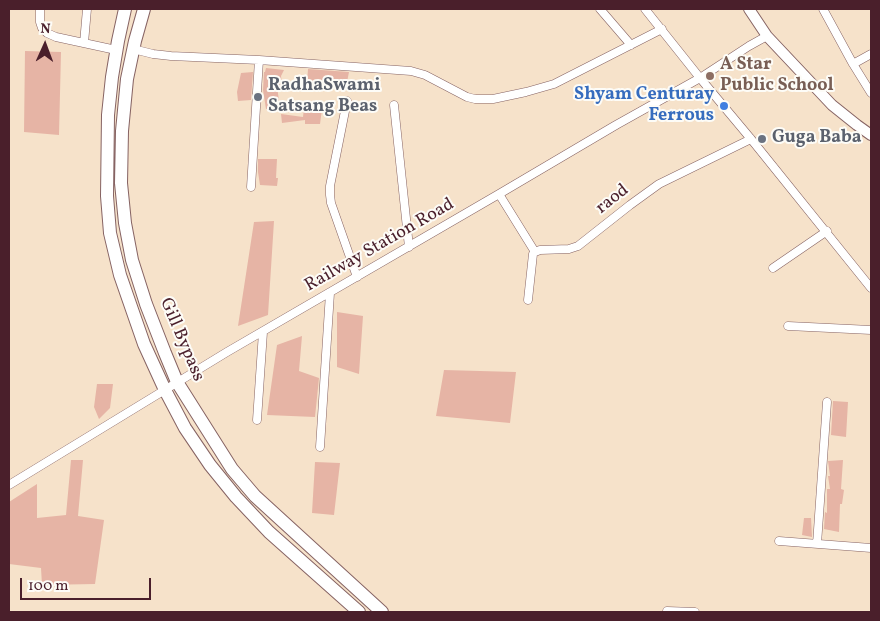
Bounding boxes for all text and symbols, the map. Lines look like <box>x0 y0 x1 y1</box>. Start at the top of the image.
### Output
north arrow <box>20 20 70 70</box>
text: N <box>40 20 51 39</box>
place label: A Star Public School <box>720 55 834 98</box>
marker: A Star Public School <box>704 70 716 82</box>
place label: RadhaSwami Satsang Beas <box>268 76 381 118</box>
place label: Shyam Centuray Ferrous <box>574 85 714 128</box>
marker: RadhaSwami Satsang Beas <box>252 91 264 103</box>
marker: Shyam Centuray Ferrous <box>718 100 730 112</box>
place label: Guga Baba <box>772 128 862 150</box>
marker: Guga Baba <box>756 133 768 145</box>
street label: raod <box>592 180 634 220</box>
street label: Railway Station Road <box>301 194 459 298</box>
street label: Gill Bypass <box>154 295 208 385</box>
scale bar <box>22 568 154 600</box>
text: 100 m <box>28 576 68 597</box>

